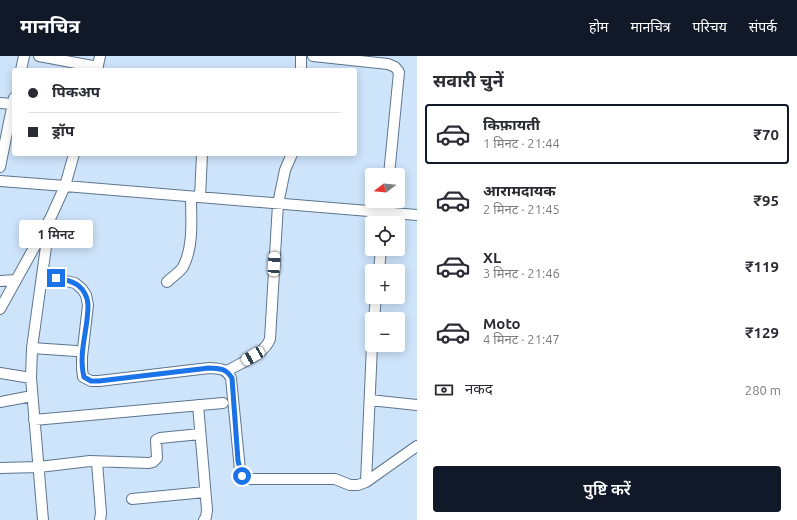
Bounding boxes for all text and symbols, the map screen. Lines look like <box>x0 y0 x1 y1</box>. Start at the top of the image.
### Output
text: मानचित्र <box>20 15 80 37</box>
text: होम <box>589 19 608 35</box>
text: मानचित्र <box>630 19 671 35</box>
text: परिचय <box>693 19 727 35</box>
text: संपर्क <box>749 19 777 35</box>
text: सवारी चुनें <box>433 70 504 90</box>
text: पिकअप <box>52 83 100 100</box>
icon: car <box>435 116 471 152</box>
text: किफ़ायती <box>483 116 540 133</box>
text: ड्रॉप <box>52 122 74 139</box>
text: ₹70 <box>754 126 779 143</box>
text: 1 मिनट · 21:44 <box>483 136 560 150</box>
north arrow <box>365 168 405 208</box>
map controls <box>365 168 405 352</box>
icon: car <box>435 182 471 218</box>
text: आरामदायक <box>483 182 556 199</box>
text: ₹95 <box>754 192 779 209</box>
text: 2 मिनट · 21:45 <box>483 202 560 216</box>
button: locate <box>365 216 405 256</box>
callout: 1 मिनट <box>19 220 93 248</box>
text: 1 मिनट <box>38 227 74 241</box>
icon: car <box>435 248 471 284</box>
text: XL <box>483 249 501 266</box>
car <box>267 252 281 276</box>
text: ₹119 <box>745 258 779 275</box>
button: + <box>365 264 405 304</box>
text: 3 मिनट · 21:46 <box>483 266 560 280</box>
route end <box>47 269 65 287</box>
button: − <box>365 312 405 352</box>
icon: car <box>435 314 471 350</box>
text: Moto <box>483 315 521 332</box>
text: ₹129 <box>745 324 779 341</box>
text: 4 मिनट · 21:47 <box>483 332 560 346</box>
car <box>240 345 266 367</box>
icon: cash <box>433 379 455 401</box>
text: नकद <box>465 380 493 397</box>
text: 280 m <box>745 383 781 397</box>
button: पुष्टि करें <box>433 466 781 512</box>
route start <box>233 467 251 485</box>

